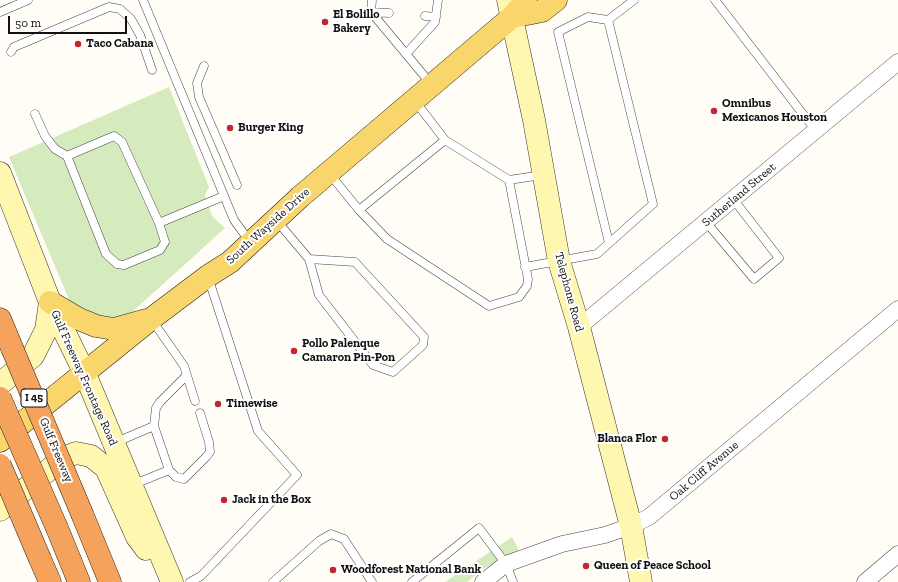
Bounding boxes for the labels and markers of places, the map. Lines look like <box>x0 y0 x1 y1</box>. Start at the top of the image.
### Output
place label: El Bolillo Bakery <box>333 8 380 36</box>
marker: El Bolillo Bakery <box>320 17 330 27</box>
place label: Taco Cabana <box>86 37 154 51</box>
marker: Taco Cabana <box>73 39 83 49</box>
place label: Omnibus Mexicanos Houston <box>722 97 827 125</box>
marker: Omnibus Mexicanos Houston <box>709 106 719 116</box>
place label: Burger King <box>238 121 304 135</box>
marker: Burger King <box>225 123 235 133</box>
place label: Pollo Palenque Camaron Pin-Pon <box>302 337 395 365</box>
marker: Pollo Palenque Camaron Pin-Pon <box>289 346 299 356</box>
place label: Timewise <box>226 397 278 411</box>
marker: Timewise <box>213 399 223 409</box>
place label: Blanca Flor <box>597 432 657 446</box>
marker: Blanca Flor <box>660 434 670 444</box>
place label: Jack in the Box <box>232 493 311 507</box>
marker: Jack in the Box <box>219 495 229 505</box>
place label: Queen of Peace School <box>594 559 711 573</box>
marker: Queen of Peace School <box>581 561 591 571</box>
place label: Woodforest National Bank <box>341 563 481 577</box>
marker: Woodforest National Bank <box>328 565 338 575</box>

